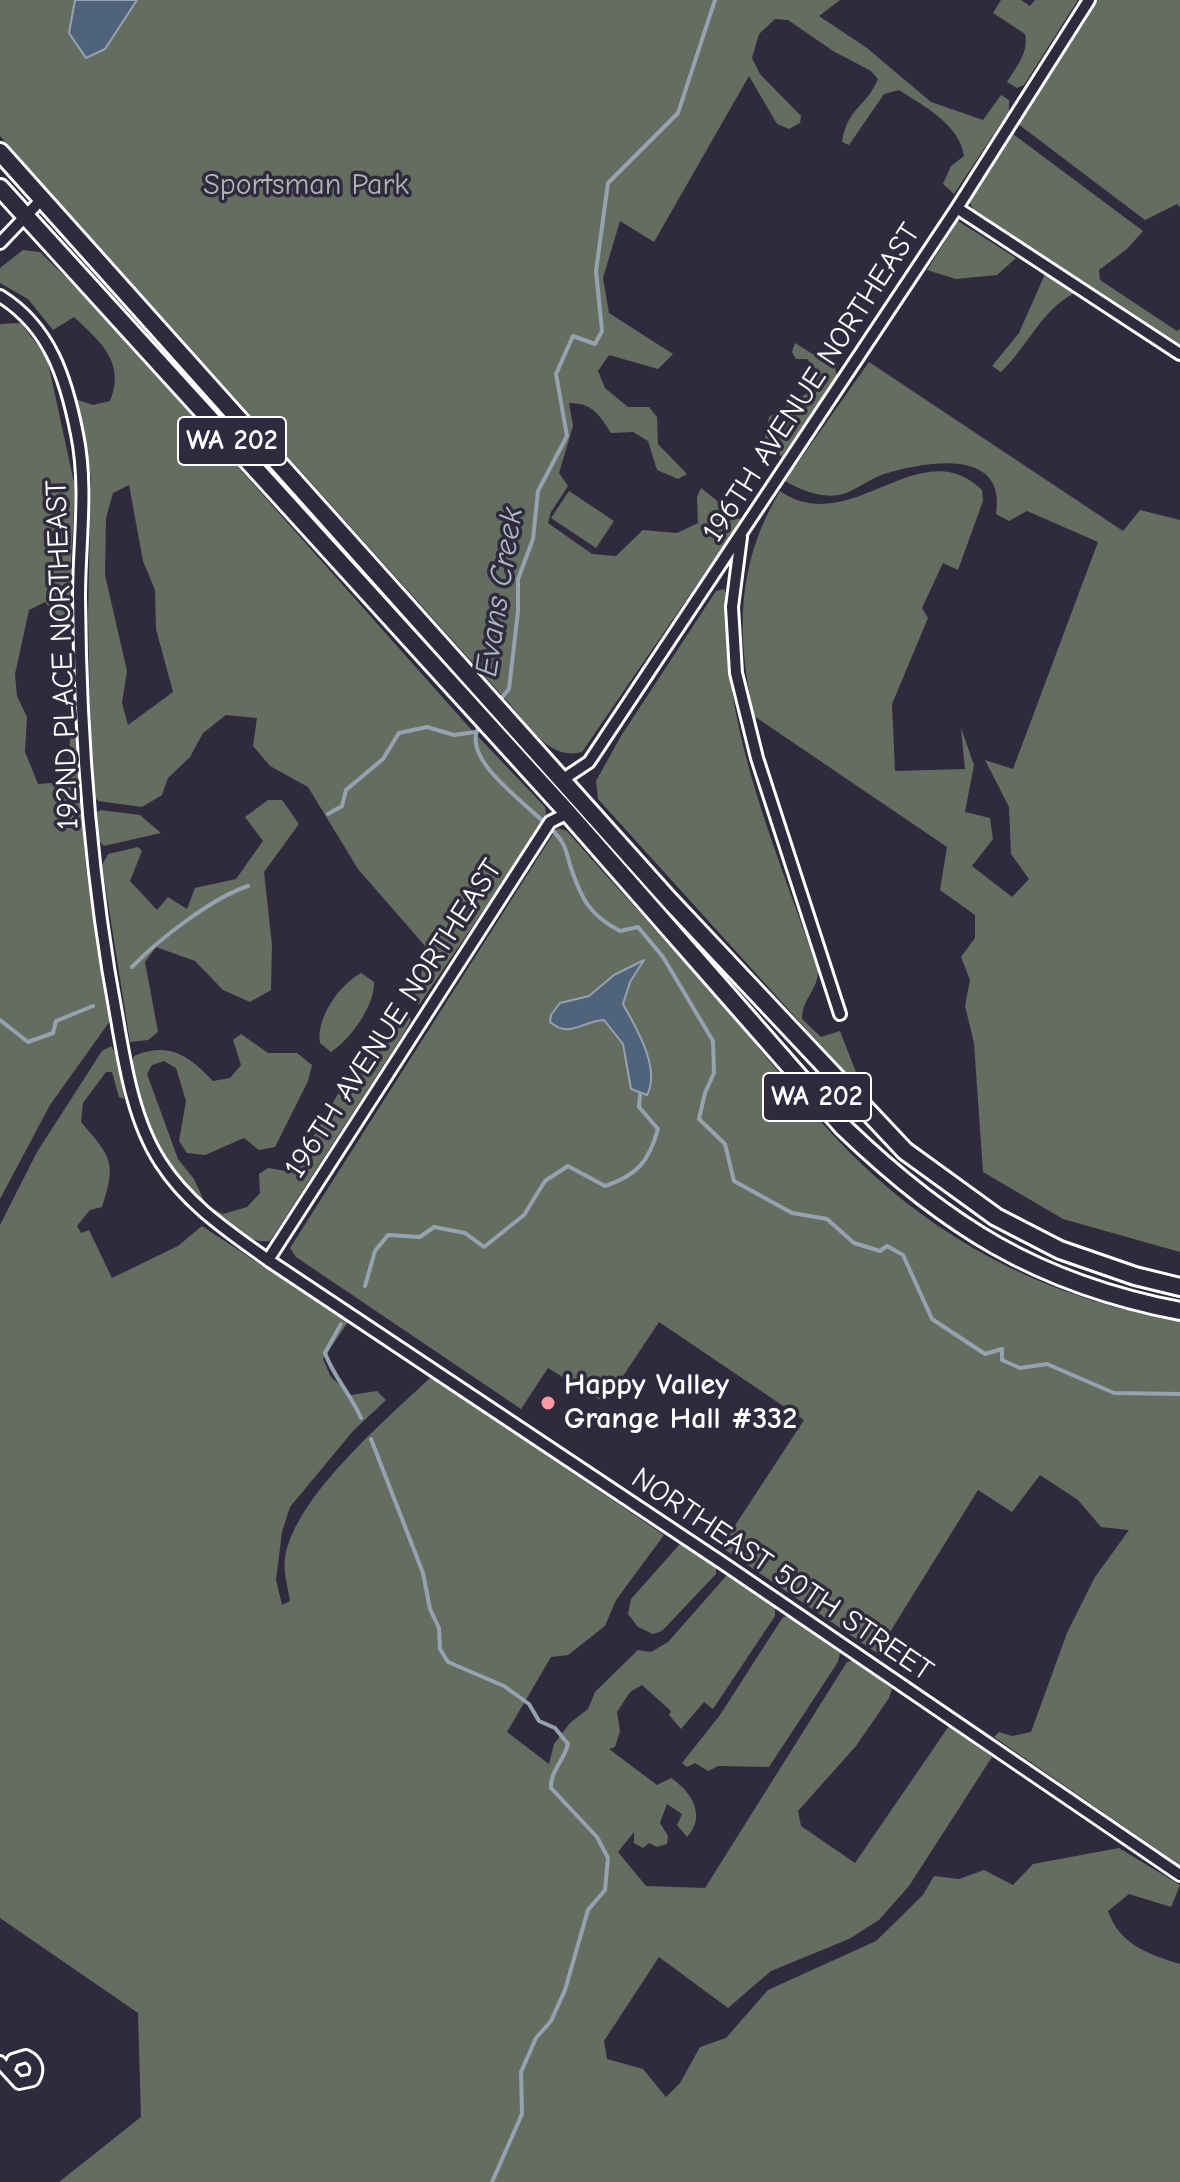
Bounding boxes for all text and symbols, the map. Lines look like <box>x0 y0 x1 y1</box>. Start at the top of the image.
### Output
park label: Sportsman Park <box>203 168 409 204</box>
street label: 196TH AVENUE NORTHEAST <box>696 217 928 549</box>
road number: WA 202 <box>178 417 286 465</box>
street label: 192ND PLACE NORTHEAST <box>39 480 87 830</box>
water label: Evans Creek <box>468 505 532 679</box>
street label: 196TH AVENUE NORTHEAST <box>278 853 510 1185</box>
road number: WA 202 <box>763 1073 871 1121</box>
place label: Happy Valley Grange Hall #332 <box>564 1368 797 1438</box>
marker: Happy Valley Grange Hall #332 <box>539 1394 557 1412</box>
street label: NORTHEAST 50TH STREET <box>624 1461 940 1689</box>

